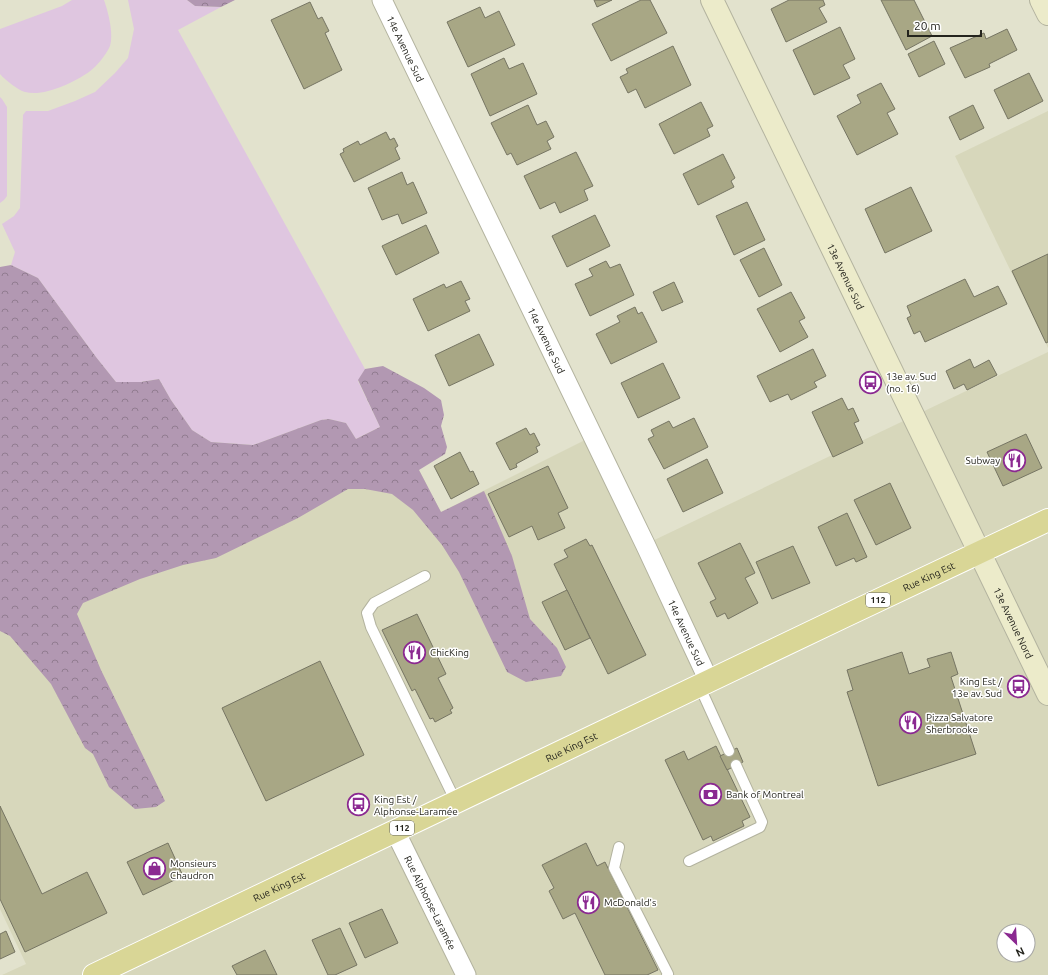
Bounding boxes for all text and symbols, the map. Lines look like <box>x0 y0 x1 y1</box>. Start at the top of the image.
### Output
scale bar <box>908 12 981 38</box>
street label: 14e Avenue Sud <box>385 14 426 84</box>
text: 20 m <box>914 19 941 32</box>
street label: 13e Avenue Sud <box>825 242 866 311</box>
street label: 14e Avenue Sud <box>526 306 567 375</box>
bus stop icon: 13e av. Sud (no. 16) <box>857 369 883 395</box>
place label: 13e av. Sud (no. 16) <box>886 371 937 394</box>
restaurant icon: Subway <box>1002 447 1028 473</box>
place label: Subway <box>966 455 1000 466</box>
street label: Rue King Est <box>901 559 957 593</box>
street label: 13e Avenue Nord <box>992 585 1036 660</box>
road number: 112 <box>866 593 890 607</box>
street label: 14e Avenue Sud <box>666 598 707 668</box>
restaurant icon: ChicKing <box>401 639 427 665</box>
place label: ChicKing <box>430 647 469 658</box>
bus stop icon: King Est / 13e av. Sud <box>1005 674 1031 700</box>
place label: King Est / 13e av. Sud <box>952 676 1002 699</box>
restaurant icon: Pizza Salvatore Sherbrooke <box>898 710 924 736</box>
place label: Pizza Salvatore Sherbrooke <box>926 712 993 735</box>
street label: Rue King Est <box>544 730 599 764</box>
bank icon: Bank of Montreal <box>697 781 723 807</box>
place label: Bank of Montreal <box>726 789 804 800</box>
bus stop icon: King Est / Alphonse-Laramée <box>345 792 371 818</box>
place label: King Est / Alphonse-Laramée <box>374 794 458 817</box>
road number: 112 <box>390 821 414 835</box>
street label: Rue Alphonse-Laramée <box>403 854 458 952</box>
shop icon: Monsieurs Chaudron <box>142 856 168 882</box>
place label: Monsieurs Chaudron <box>170 858 216 881</box>
street label: Rue King Est <box>251 869 307 904</box>
restaurant icon: McDonald's <box>576 889 602 915</box>
place label: McDonald's <box>604 897 656 908</box>
north arrow <box>996 923 1036 963</box>
text: N <box>1014 945 1026 959</box>

